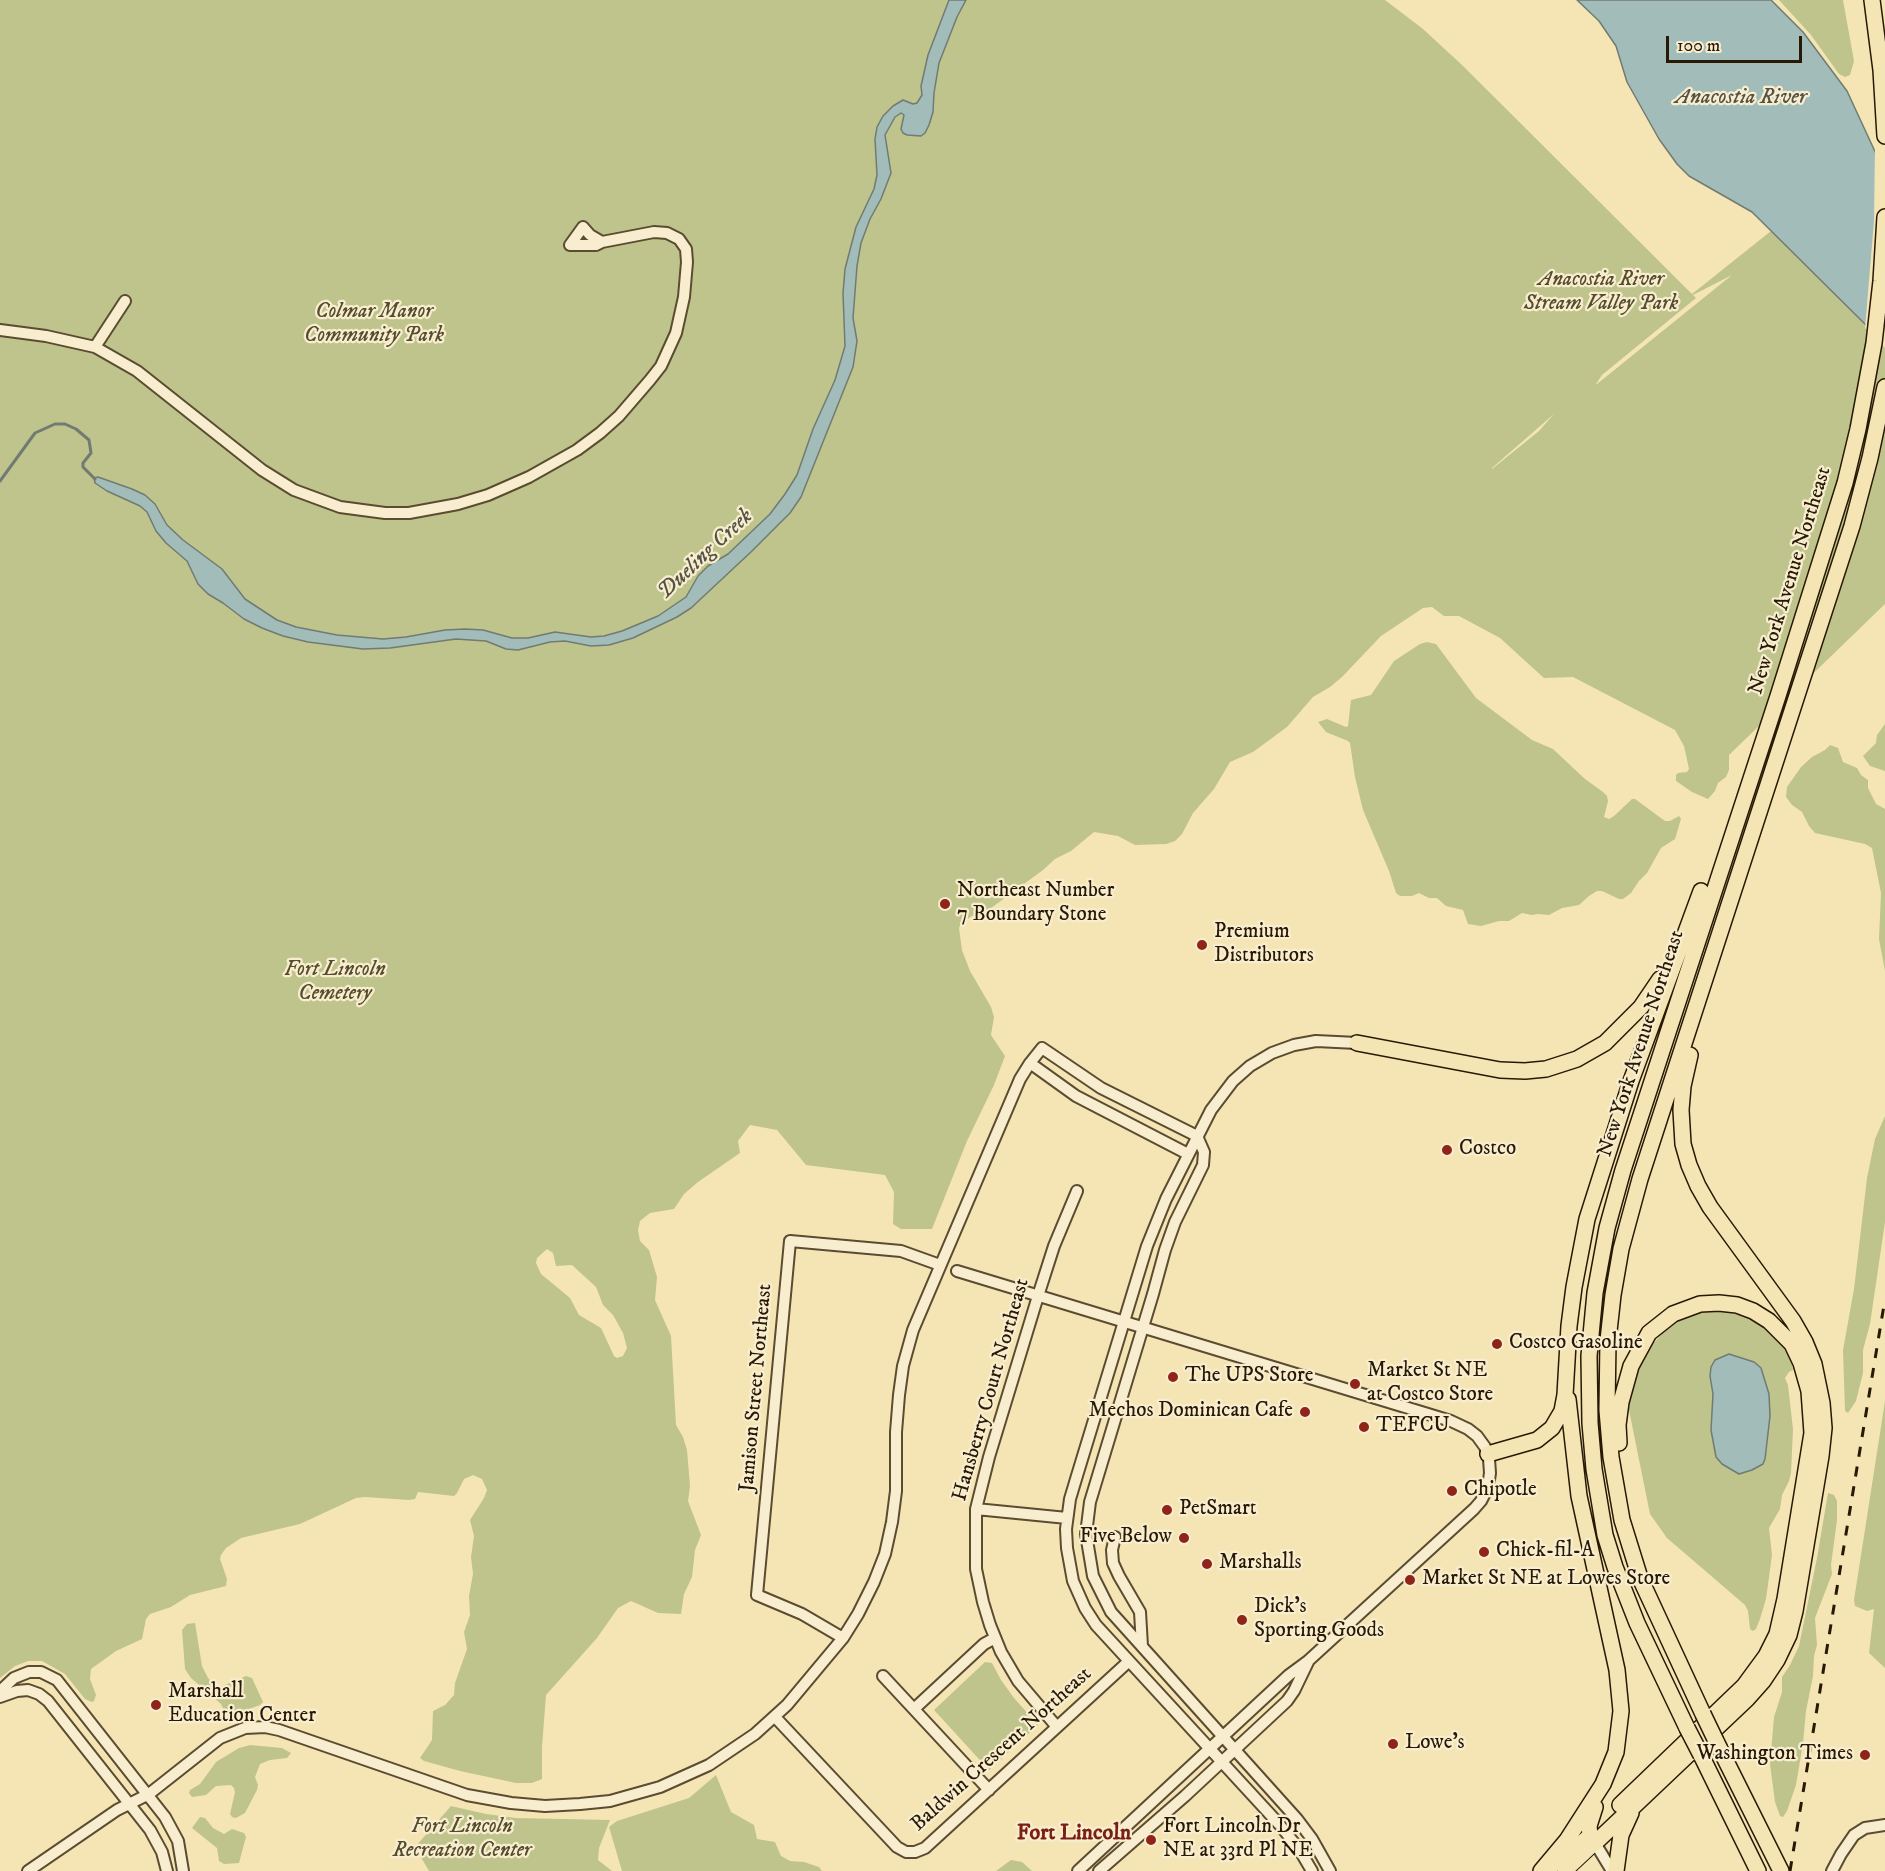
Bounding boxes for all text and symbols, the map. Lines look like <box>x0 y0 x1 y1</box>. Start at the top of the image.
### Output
scale bar <box>1669 24 1806 62</box>
text: 100 m <box>1677 35 1720 57</box>
water label: Anacostia River <box>1675 85 1807 111</box>
park label: Anacostia River Stream Valley Park <box>1524 268 1678 318</box>
park label: Colmar Manor Community Park <box>304 300 444 350</box>
street label: New York Avenue Northeast <box>1744 464 1838 698</box>
water label: Dueling Creek <box>653 504 759 606</box>
place label: Northeast Number 7 Boundary Stone <box>957 879 1114 929</box>
marker: Northeast Number 7 Boundary Stone <box>938 897 952 911</box>
place label: Premium Distributors <box>1214 920 1314 970</box>
street label: New York Avenue Northeast <box>1593 927 1691 1161</box>
marker: Premium Distributors <box>1195 938 1209 952</box>
park label: Fort Lincoln Cemetery <box>284 958 386 1008</box>
place label: Costco <box>1459 1137 1516 1163</box>
marker: Costco <box>1440 1143 1454 1157</box>
street label: Hansberry Court Northeast <box>948 1276 1036 1504</box>
street label: Jamison Street Northeast <box>735 1283 779 1493</box>
place label: Costco Gasoline <box>1509 1331 1643 1357</box>
marker: Costco Gasoline <box>1490 1337 1504 1351</box>
place label: Market St NE at Costco Store <box>1367 1359 1493 1409</box>
place label: The UPS Store <box>1185 1364 1313 1390</box>
marker: The UPS Store <box>1166 1370 1180 1384</box>
marker: Market St NE at Costco Store <box>1348 1377 1362 1391</box>
place label: Mechos Dominican Cafe <box>1089 1399 1293 1425</box>
marker: Mechos Dominican Cafe <box>1298 1405 1312 1419</box>
place label: TEFCU <box>1376 1414 1450 1440</box>
marker: TEFCU <box>1357 1420 1371 1434</box>
place label: Chipotle <box>1464 1478 1537 1504</box>
marker: Chipotle <box>1445 1484 1459 1498</box>
place label: PetSmart <box>1179 1497 1257 1523</box>
marker: PetSmart <box>1160 1503 1174 1517</box>
place label: Five Below <box>1080 1525 1172 1551</box>
marker: Five Below <box>1177 1531 1191 1545</box>
place label: Chick-fil-A <box>1496 1539 1594 1565</box>
marker: Chick-fil-A <box>1477 1545 1491 1559</box>
place label: Marshalls <box>1219 1551 1302 1577</box>
marker: Marshalls <box>1200 1557 1214 1571</box>
place label: Market St NE at Lowes Store <box>1422 1567 1670 1593</box>
marker: Market St NE at Lowes Store <box>1403 1573 1417 1587</box>
place label: Dick's Sporting Goods <box>1254 1595 1384 1645</box>
marker: Dick's Sporting Goods <box>1235 1613 1249 1627</box>
street label: Baldwin Crescent Northeast <box>907 1662 1097 1838</box>
place label: Marshall Education Center <box>168 1680 316 1730</box>
marker: Marshall Education Center <box>149 1698 163 1712</box>
place label: Lowe's <box>1405 1731 1465 1757</box>
marker: Lowe's <box>1386 1737 1400 1751</box>
place label: Washington Times <box>1696 1742 1853 1768</box>
marker: Washington Times <box>1858 1748 1872 1762</box>
park label: Fort Lincoln Recreation Center <box>393 1815 531 1865</box>
place label: Fort Lincoln Dr NE at 33rd Pl NE <box>1163 1815 1313 1865</box>
district label: Fort Lincoln <box>1017 1821 1131 1847</box>
marker: Fort Lincoln Dr NE at 33rd Pl NE <box>1144 1833 1158 1847</box>

